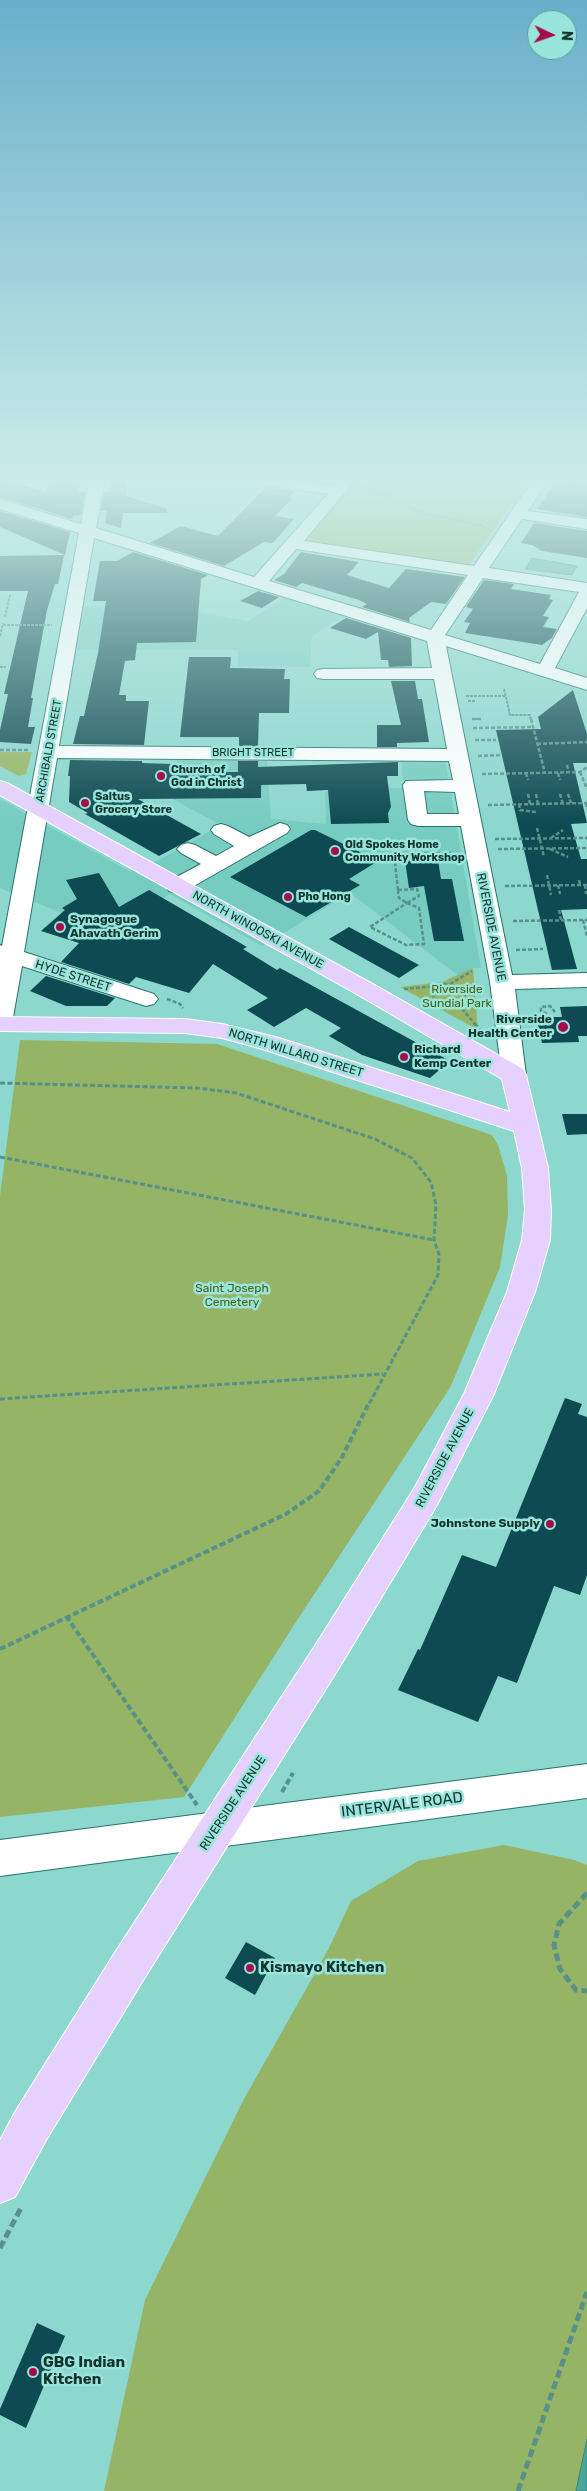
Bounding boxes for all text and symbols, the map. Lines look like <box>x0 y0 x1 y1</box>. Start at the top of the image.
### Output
north arrow <box>527 10 577 60</box>
text: N <box>558 30 575 41</box>
street label: ARCHIBALD STREET <box>33 699 65 803</box>
street label: BRIGHT STREET <box>212 746 294 760</box>
place label: Church of God in Christ <box>171 763 242 789</box>
marker: Church of God in Christ <box>155 770 167 782</box>
place label: Saltus Grocery Store <box>95 790 172 816</box>
marker: Saltus Grocery Store <box>79 797 91 809</box>
place label: Old Spokes Home Community Workshop <box>345 838 465 864</box>
marker: Old Spokes Home Community Workshop <box>329 845 341 857</box>
street label: RIVERSIDE AVENUE <box>473 872 509 982</box>
street label: NORTH WINOOSKI AVENUE <box>190 888 326 972</box>
place label: Pho Hong <box>298 890 351 904</box>
marker: Pho Hong <box>282 891 294 903</box>
place label: Synagogue Ahavath Gerim <box>70 913 159 941</box>
marker: Synagogue Ahavath Gerim <box>54 921 66 933</box>
street label: HYDE STREET <box>33 957 113 995</box>
park label: Riverside Sundial Park <box>422 983 492 1011</box>
place label: Riverside Health Center <box>468 1013 552 1041</box>
marker: Riverside Health Center <box>556 1020 570 1034</box>
street label: NORTH WILLARD STREET <box>227 1026 365 1080</box>
place label: Richard Kemp Center <box>414 1043 491 1071</box>
marker: Richard Kemp Center <box>398 1051 410 1063</box>
park label: Saint Joseph Cemetery <box>195 1282 269 1310</box>
street label: RIVERSIDE AVENUE <box>413 1406 477 1510</box>
place label: Johnstone Supply <box>431 1517 540 1531</box>
marker: Johnstone Supply <box>544 1518 556 1530</box>
street label: RIVERSIDE AVENUE <box>197 1753 269 1853</box>
street label: INTERVALE ROAD <box>340 1789 464 1821</box>
place label: Kismayo Kitchen <box>260 1959 384 1977</box>
marker: Kismayo Kitchen <box>244 1962 256 1974</box>
place label: GBG Indian Kitchen <box>43 2354 125 2389</box>
marker: GBG Indian Kitchen <box>27 2366 39 2378</box>

